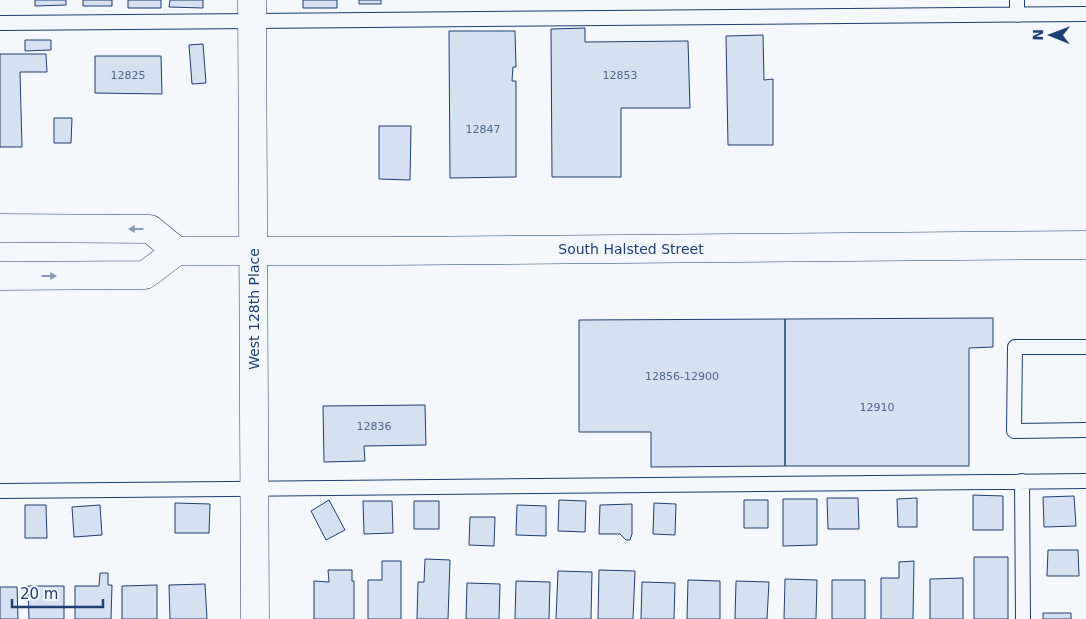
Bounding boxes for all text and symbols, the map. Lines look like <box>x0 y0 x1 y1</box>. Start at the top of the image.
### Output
north arrow <box>1026 10 1076 60</box>
text: N <box>1030 29 1046 41</box>
house number: 12825 <box>111 69 146 82</box>
house number: 12853 <box>603 69 638 82</box>
house number: 12847 <box>466 123 501 136</box>
one-way arrow <box>128 225 144 233</box>
street label: South Halsted Street <box>558 241 704 257</box>
street label: West 128th Place <box>246 248 262 370</box>
one-way arrow <box>41 272 57 280</box>
house number: 12856-12900 <box>645 370 719 383</box>
house number: 12910 <box>860 401 895 414</box>
house number: 12836 <box>357 420 392 433</box>
scale bar <box>12 576 104 608</box>
text: 20 m <box>20 585 58 603</box>

